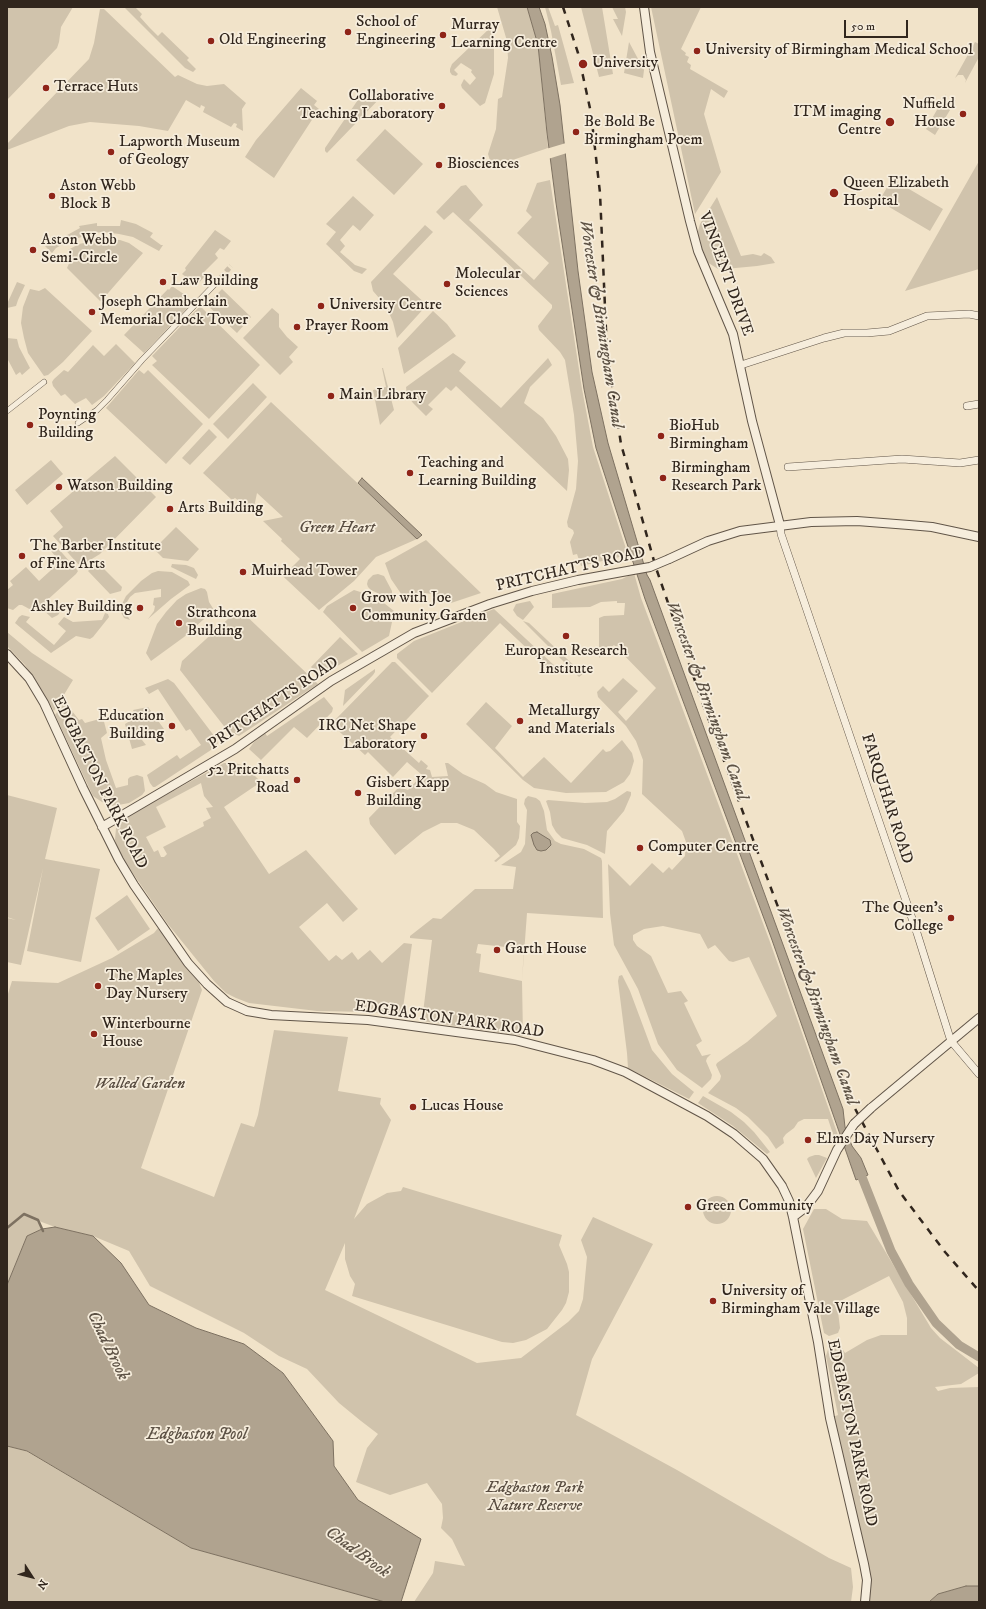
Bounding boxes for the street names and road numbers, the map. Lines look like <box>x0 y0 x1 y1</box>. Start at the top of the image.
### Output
street label: VINCENT DRIVE <box>694 209 756 339</box>
street label: PRITCHATTS ROAD <box>494 543 648 597</box>
street label: PRITCHATTS ROAD <box>205 653 343 755</box>
street label: EDGBASTON PARK ROAD <box>47 693 151 873</box>
street label: FARQUHAR ROAD <box>856 731 916 867</box>
street label: EDGBASTON PARK ROAD <box>353 997 545 1043</box>
street label: EDGBASTON PARK ROAD <box>822 1338 880 1528</box>

